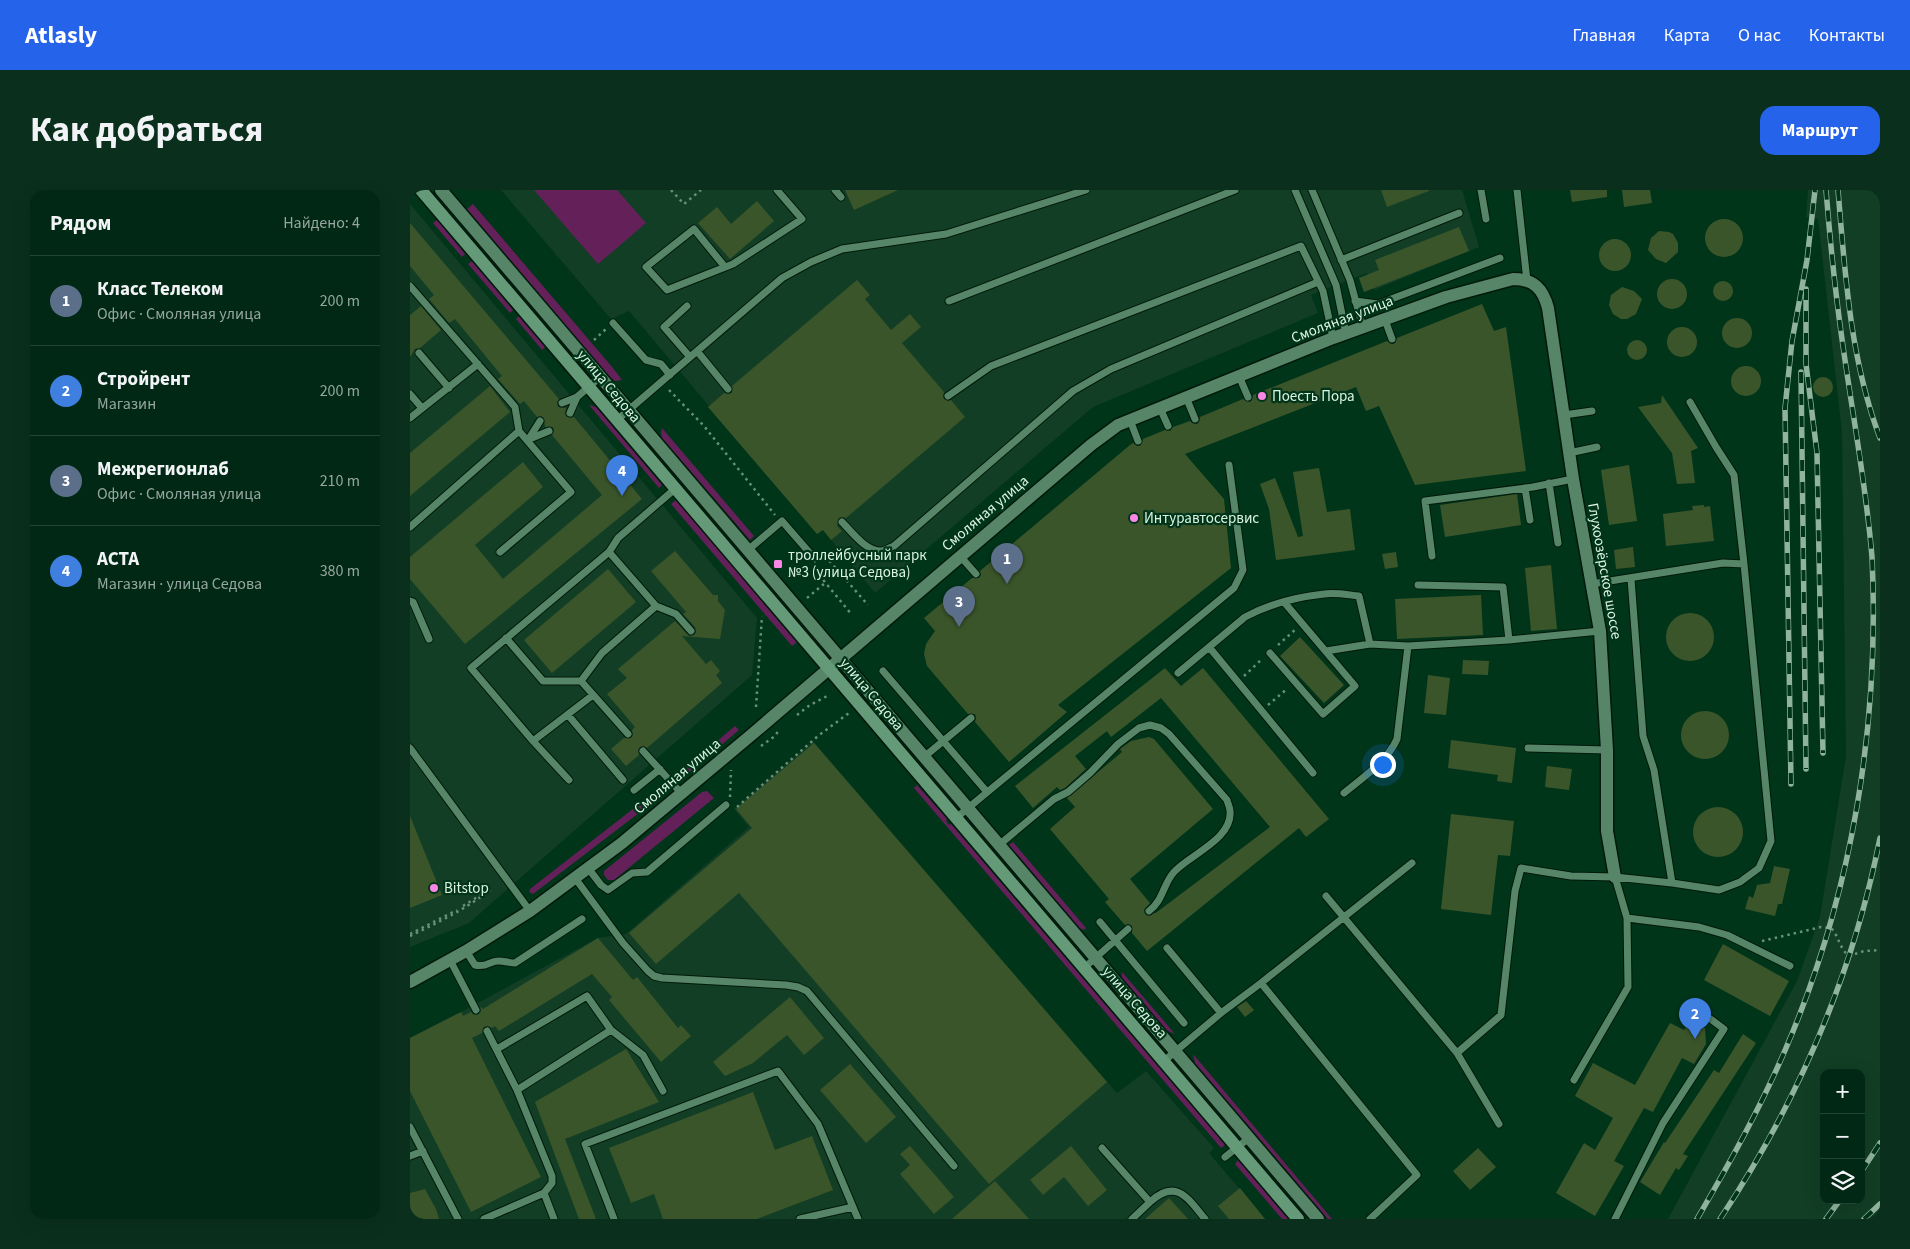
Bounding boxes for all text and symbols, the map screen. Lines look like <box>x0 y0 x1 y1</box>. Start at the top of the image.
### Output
text: Atlasly <box>25 18 97 53</box>
text: Главная <box>1573 23 1636 48</box>
text: Карта <box>1664 23 1710 48</box>
text: О нас <box>1738 23 1781 48</box>
text: Контакты <box>1809 23 1885 48</box>
text: Как добраться <box>30 105 263 155</box>
button: Маршрут <box>1760 106 1880 155</box>
text: Рядом <box>50 208 111 238</box>
text: Найдено: 4 <box>283 212 360 234</box>
text: Класс Телеком <box>97 276 224 303</box>
text: 1 <box>62 290 70 312</box>
text: 200 m <box>320 290 360 312</box>
street label: Смоляная улица <box>1288 290 1396 349</box>
text: Офис · Смоляная улица <box>97 303 261 325</box>
street label: улица Седова <box>572 345 645 427</box>
text: Стройрент <box>97 366 190 393</box>
text: 2 <box>62 380 70 402</box>
text: 200 m <box>320 380 360 402</box>
place label: Поесть Пора <box>1272 386 1355 407</box>
marker: Поесть Пора <box>1256 390 1268 402</box>
text: Магазин <box>97 393 156 415</box>
pin: 4 <box>606 455 638 496</box>
text: Межрегионлаб <box>97 456 229 483</box>
text: 3 <box>62 470 70 492</box>
text: 210 m <box>320 470 360 492</box>
street label: Смоляная улица <box>937 471 1033 556</box>
text: Офис · Смоляная улица <box>97 483 261 505</box>
street label: Глухоозёрское шоссе <box>1582 501 1627 641</box>
place label: Интуравтосервис <box>1144 508 1259 529</box>
marker: Интуравтосервис <box>1128 512 1140 524</box>
pin: 1 <box>991 543 1023 584</box>
place label: троллейбусный парк №3 (улица Седова) <box>788 545 927 583</box>
text: АСТА <box>97 546 139 573</box>
marker: троллейбусный парк №3 (улица Седова) <box>772 558 784 570</box>
text: 4 <box>62 560 70 582</box>
text: 380 m <box>320 560 360 582</box>
text: Магазин · улица Седова <box>97 573 262 595</box>
pin: 3 <box>943 586 975 627</box>
street label: улица Седова <box>835 653 908 735</box>
street label: Смоляная улица <box>629 734 725 819</box>
your location <box>1370 752 1396 778</box>
place label: Bitstop <box>444 878 489 899</box>
marker: Bitstop <box>428 882 440 894</box>
street label: улица Седова <box>1097 962 1172 1043</box>
pin: 2 <box>1679 998 1711 1039</box>
map controls <box>1820 1069 1865 1204</box>
button: + <box>1820 1069 1865 1114</box>
button: − <box>1820 1114 1865 1159</box>
button: layers <box>1820 1159 1865 1204</box>

